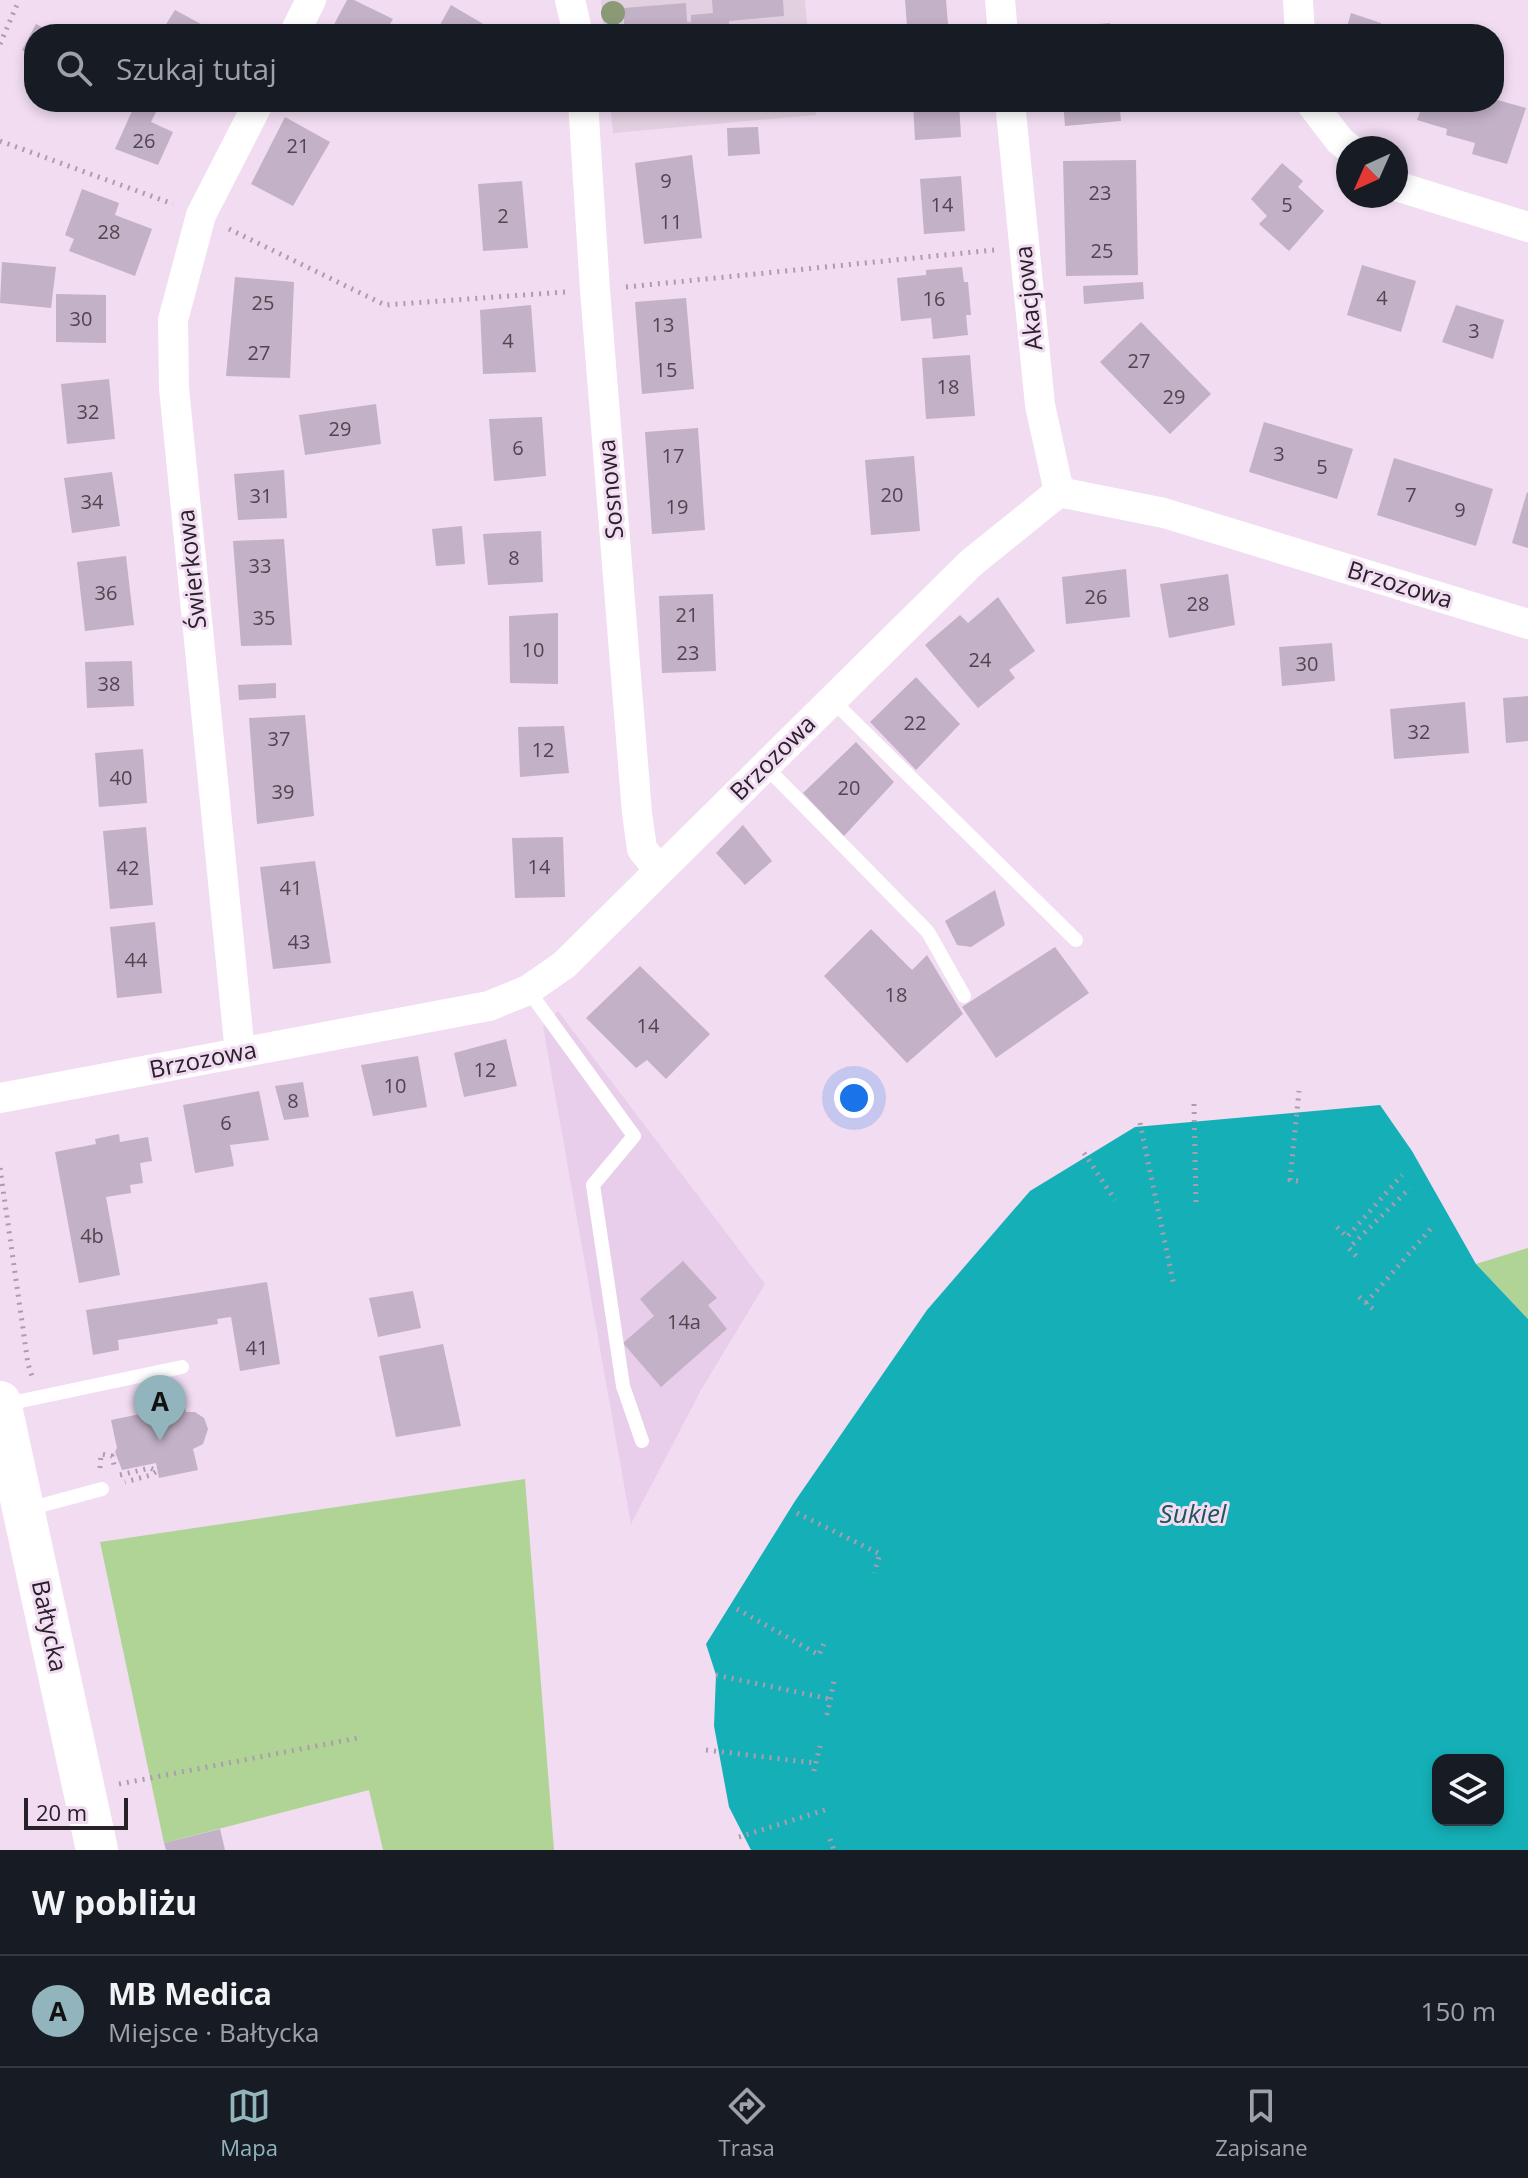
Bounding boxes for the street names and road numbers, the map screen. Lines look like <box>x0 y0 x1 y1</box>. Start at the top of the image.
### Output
street label: Akacjowa <box>1006 244 1049 352</box>
street label: Sosnowa <box>589 438 630 540</box>
street label: Świerkowa <box>168 508 213 631</box>
street label: Brzozowa <box>1344 552 1457 615</box>
street label: Brzozowa <box>722 707 822 807</box>
street label: Brzozowa <box>146 1032 259 1085</box>
street label: Bałtycka <box>25 1577 76 1675</box>

